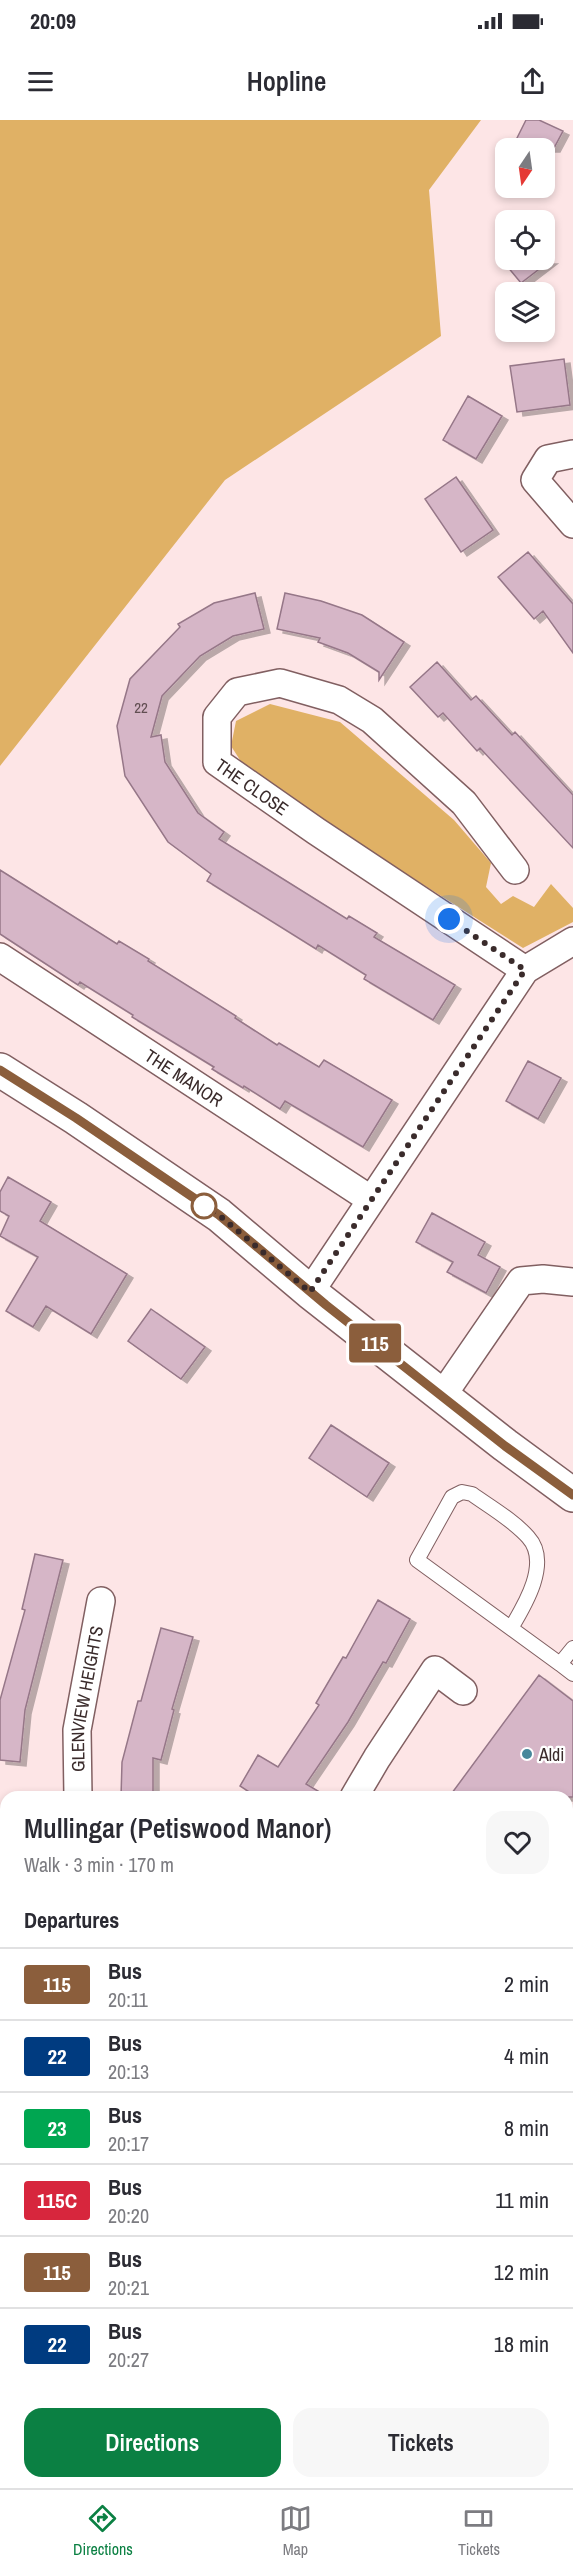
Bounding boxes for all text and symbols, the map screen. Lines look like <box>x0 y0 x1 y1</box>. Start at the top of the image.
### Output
text: 20:09 <box>30 6 76 36</box>
text: Hopline <box>247 63 326 99</box>
icon: menu <box>24 65 57 98</box>
icon: share <box>516 65 549 98</box>
north arrow <box>495 138 555 198</box>
map controls <box>495 138 555 342</box>
button: locate <box>495 210 555 270</box>
button: layers <box>495 282 555 342</box>
house number: 22 <box>134 697 148 718</box>
street label: THE CLOSE <box>211 752 294 821</box>
your location <box>434 904 464 934</box>
street label: THE MANOR <box>140 1043 228 1112</box>
unlabelled marker <box>191 1193 217 1219</box>
line badge: 115 <box>340 1324 410 1362</box>
text: 115 <box>361 1329 389 1358</box>
street label: GLENVIEW HEIGHTS <box>64 1623 109 1772</box>
place label: Aldi <box>538 1742 564 1767</box>
marker: Aldi <box>520 1747 534 1761</box>
text: Mullingar (Petiswood Manor) <box>24 1809 331 1847</box>
button: heart <box>486 1811 549 1874</box>
text: Walk · 3 min · 170 m <box>24 1851 174 1878</box>
text: Departures <box>24 1905 119 1935</box>
text: Bus <box>108 1956 142 1986</box>
text: 2 min <box>504 1969 549 1999</box>
text: 115 <box>43 1970 71 1999</box>
text: 20:11 <box>108 1986 148 2013</box>
text: Bus <box>108 2028 142 2058</box>
text: 4 min <box>504 2041 549 2071</box>
text: 22 <box>47 2042 67 2071</box>
text: 20:13 <box>108 2058 149 2085</box>
text: Bus <box>108 2100 142 2130</box>
text: 8 min <box>504 2113 549 2143</box>
text: 23 <box>47 2114 67 2143</box>
text: 20:17 <box>108 2130 149 2157</box>
text: Bus <box>108 2172 142 2202</box>
text: 11 min <box>495 2185 549 2215</box>
text: 115C <box>37 2186 77 2215</box>
text: 20:20 <box>108 2202 149 2229</box>
text: Bus <box>108 2244 142 2274</box>
text: 12 min <box>494 2257 549 2287</box>
text: 115 <box>43 2258 71 2287</box>
text: 20:21 <box>108 2274 149 2301</box>
text: Bus <box>108 2316 142 2346</box>
text: 18 min <box>494 2329 549 2359</box>
text: 22 <box>47 2330 67 2359</box>
text: 20:27 <box>108 2346 149 2373</box>
button: Directions <box>24 2408 281 2477</box>
button: Tickets <box>293 2408 549 2477</box>
tab: Directions <box>73 2502 133 2560</box>
tab: Map <box>279 2502 312 2560</box>
tab: Tickets <box>458 2502 500 2560</box>

